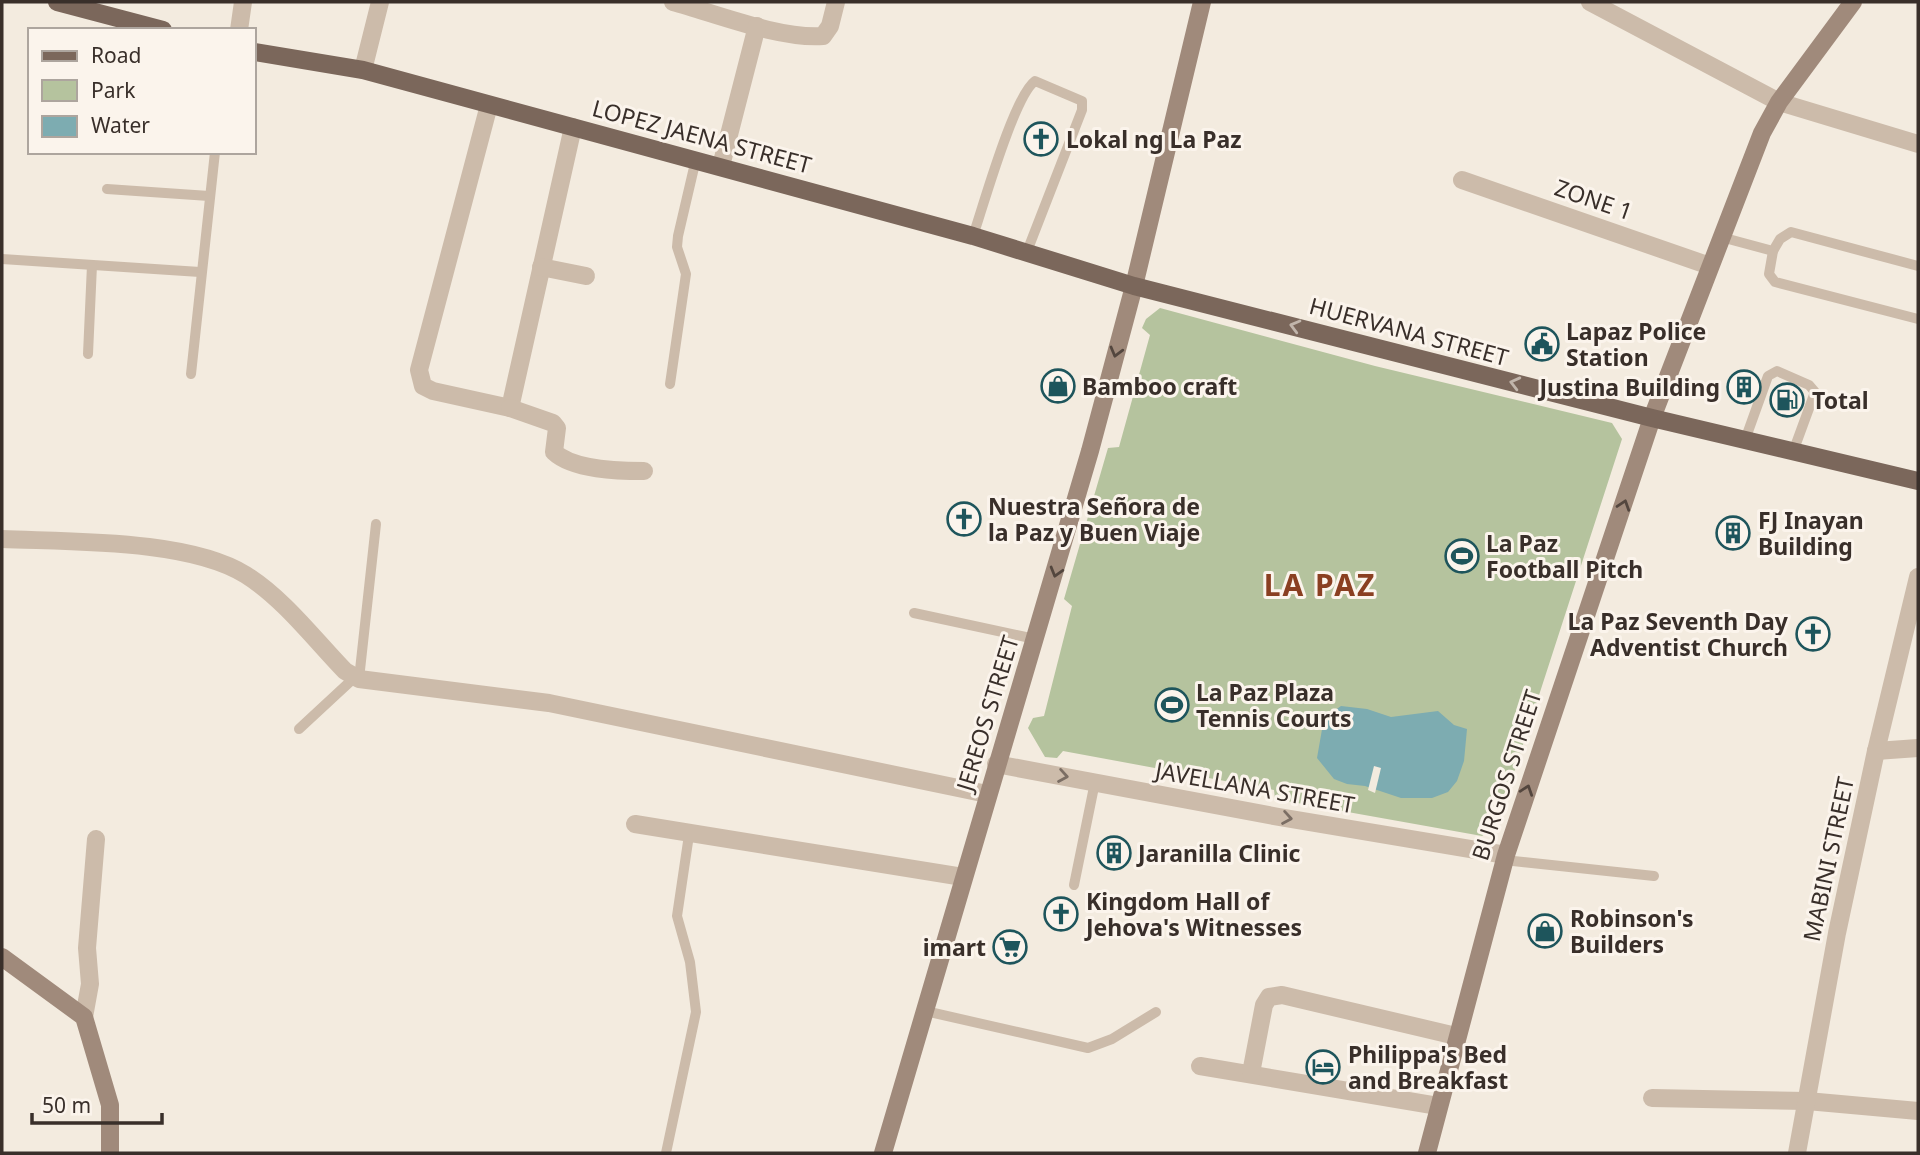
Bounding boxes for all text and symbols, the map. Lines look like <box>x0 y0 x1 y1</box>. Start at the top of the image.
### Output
legend <box>28 28 256 154</box>
text: Road <box>91 41 141 69</box>
text: Park <box>91 76 136 104</box>
street label: LOPEZ JAENA STREET <box>589 91 815 181</box>
text: Water <box>91 111 150 139</box>
church icon: Lokal ng La Paz <box>1022 120 1060 158</box>
place label: Lokal ng La Paz <box>1066 123 1242 155</box>
street label: ZONE 1 <box>1551 171 1637 227</box>
street label: HUERVANA STREET <box>1306 289 1512 373</box>
place label: Lapaz Police Station <box>1566 315 1706 373</box>
one-way arrow <box>1289 320 1301 334</box>
public building icon: Lapaz Police Station <box>1523 325 1561 363</box>
one-way arrow <box>1110 346 1124 358</box>
shop icon: Bamboo craft <box>1039 367 1077 405</box>
building icon: Justina Building <box>1725 368 1763 406</box>
place label: Bamboo craft <box>1082 370 1237 402</box>
place label: Justina Building <box>1537 371 1720 403</box>
one-way arrow <box>1509 377 1521 391</box>
fuel station icon: Total <box>1768 381 1806 419</box>
place label: Total <box>1812 384 1869 416</box>
place label: Nuestra Señora de la Paz y Buen Viaje <box>988 490 1200 548</box>
one-way arrow <box>1616 499 1630 512</box>
church icon: Nuestra Señora de la Paz y Buen Viaje <box>945 500 983 538</box>
place label: FJ Inayan Building <box>1758 504 1864 562</box>
building icon: FJ Inayan Building <box>1714 514 1752 552</box>
place label: La Paz Football Pitch <box>1486 527 1643 585</box>
sports icon: La Paz Football Pitch <box>1443 537 1481 575</box>
district label: LA PAZ <box>1264 564 1376 605</box>
one-way arrow <box>1050 566 1064 578</box>
place label: La Paz Seventh Day Adventist Church <box>1568 605 1789 663</box>
church icon: La Paz Seventh Day Adventist Church <box>1794 615 1832 653</box>
street label: JEREOS STREET <box>948 631 1026 796</box>
place label: La Paz Plaza Tennis Courts <box>1196 676 1352 734</box>
street label: BURGOS STREET <box>1463 685 1549 864</box>
sports icon: La Paz Plaza Tennis Courts <box>1153 686 1191 724</box>
street label: JAVELLANA STREET <box>1151 753 1357 820</box>
one-way arrow <box>1057 768 1069 783</box>
street label: MABINI STREET <box>1795 773 1861 944</box>
one-way arrow <box>1519 784 1533 797</box>
one-way arrow <box>1281 810 1292 825</box>
building icon: Jaranilla Clinic <box>1095 834 1133 872</box>
place label: Jaranilla Clinic <box>1136 837 1301 869</box>
place label: Kingdom Hall of Jehova's Witnesses <box>1084 885 1302 943</box>
church icon: Kingdom Hall of Jehova's Witnesses <box>1042 895 1080 933</box>
place label: Robinson's Builders <box>1570 902 1693 960</box>
shop icon: Robinson's Builders <box>1526 912 1564 950</box>
supermarket icon: imart <box>991 928 1029 966</box>
place label: imart <box>923 931 986 963</box>
place label: Philippa's Bed and Breakfast <box>1348 1038 1508 1096</box>
hotel icon: Philippa's Bed and Breakfast <box>1304 1048 1342 1086</box>
scale bar <box>32 1082 161 1126</box>
text: 50 m <box>42 1091 91 1119</box>

